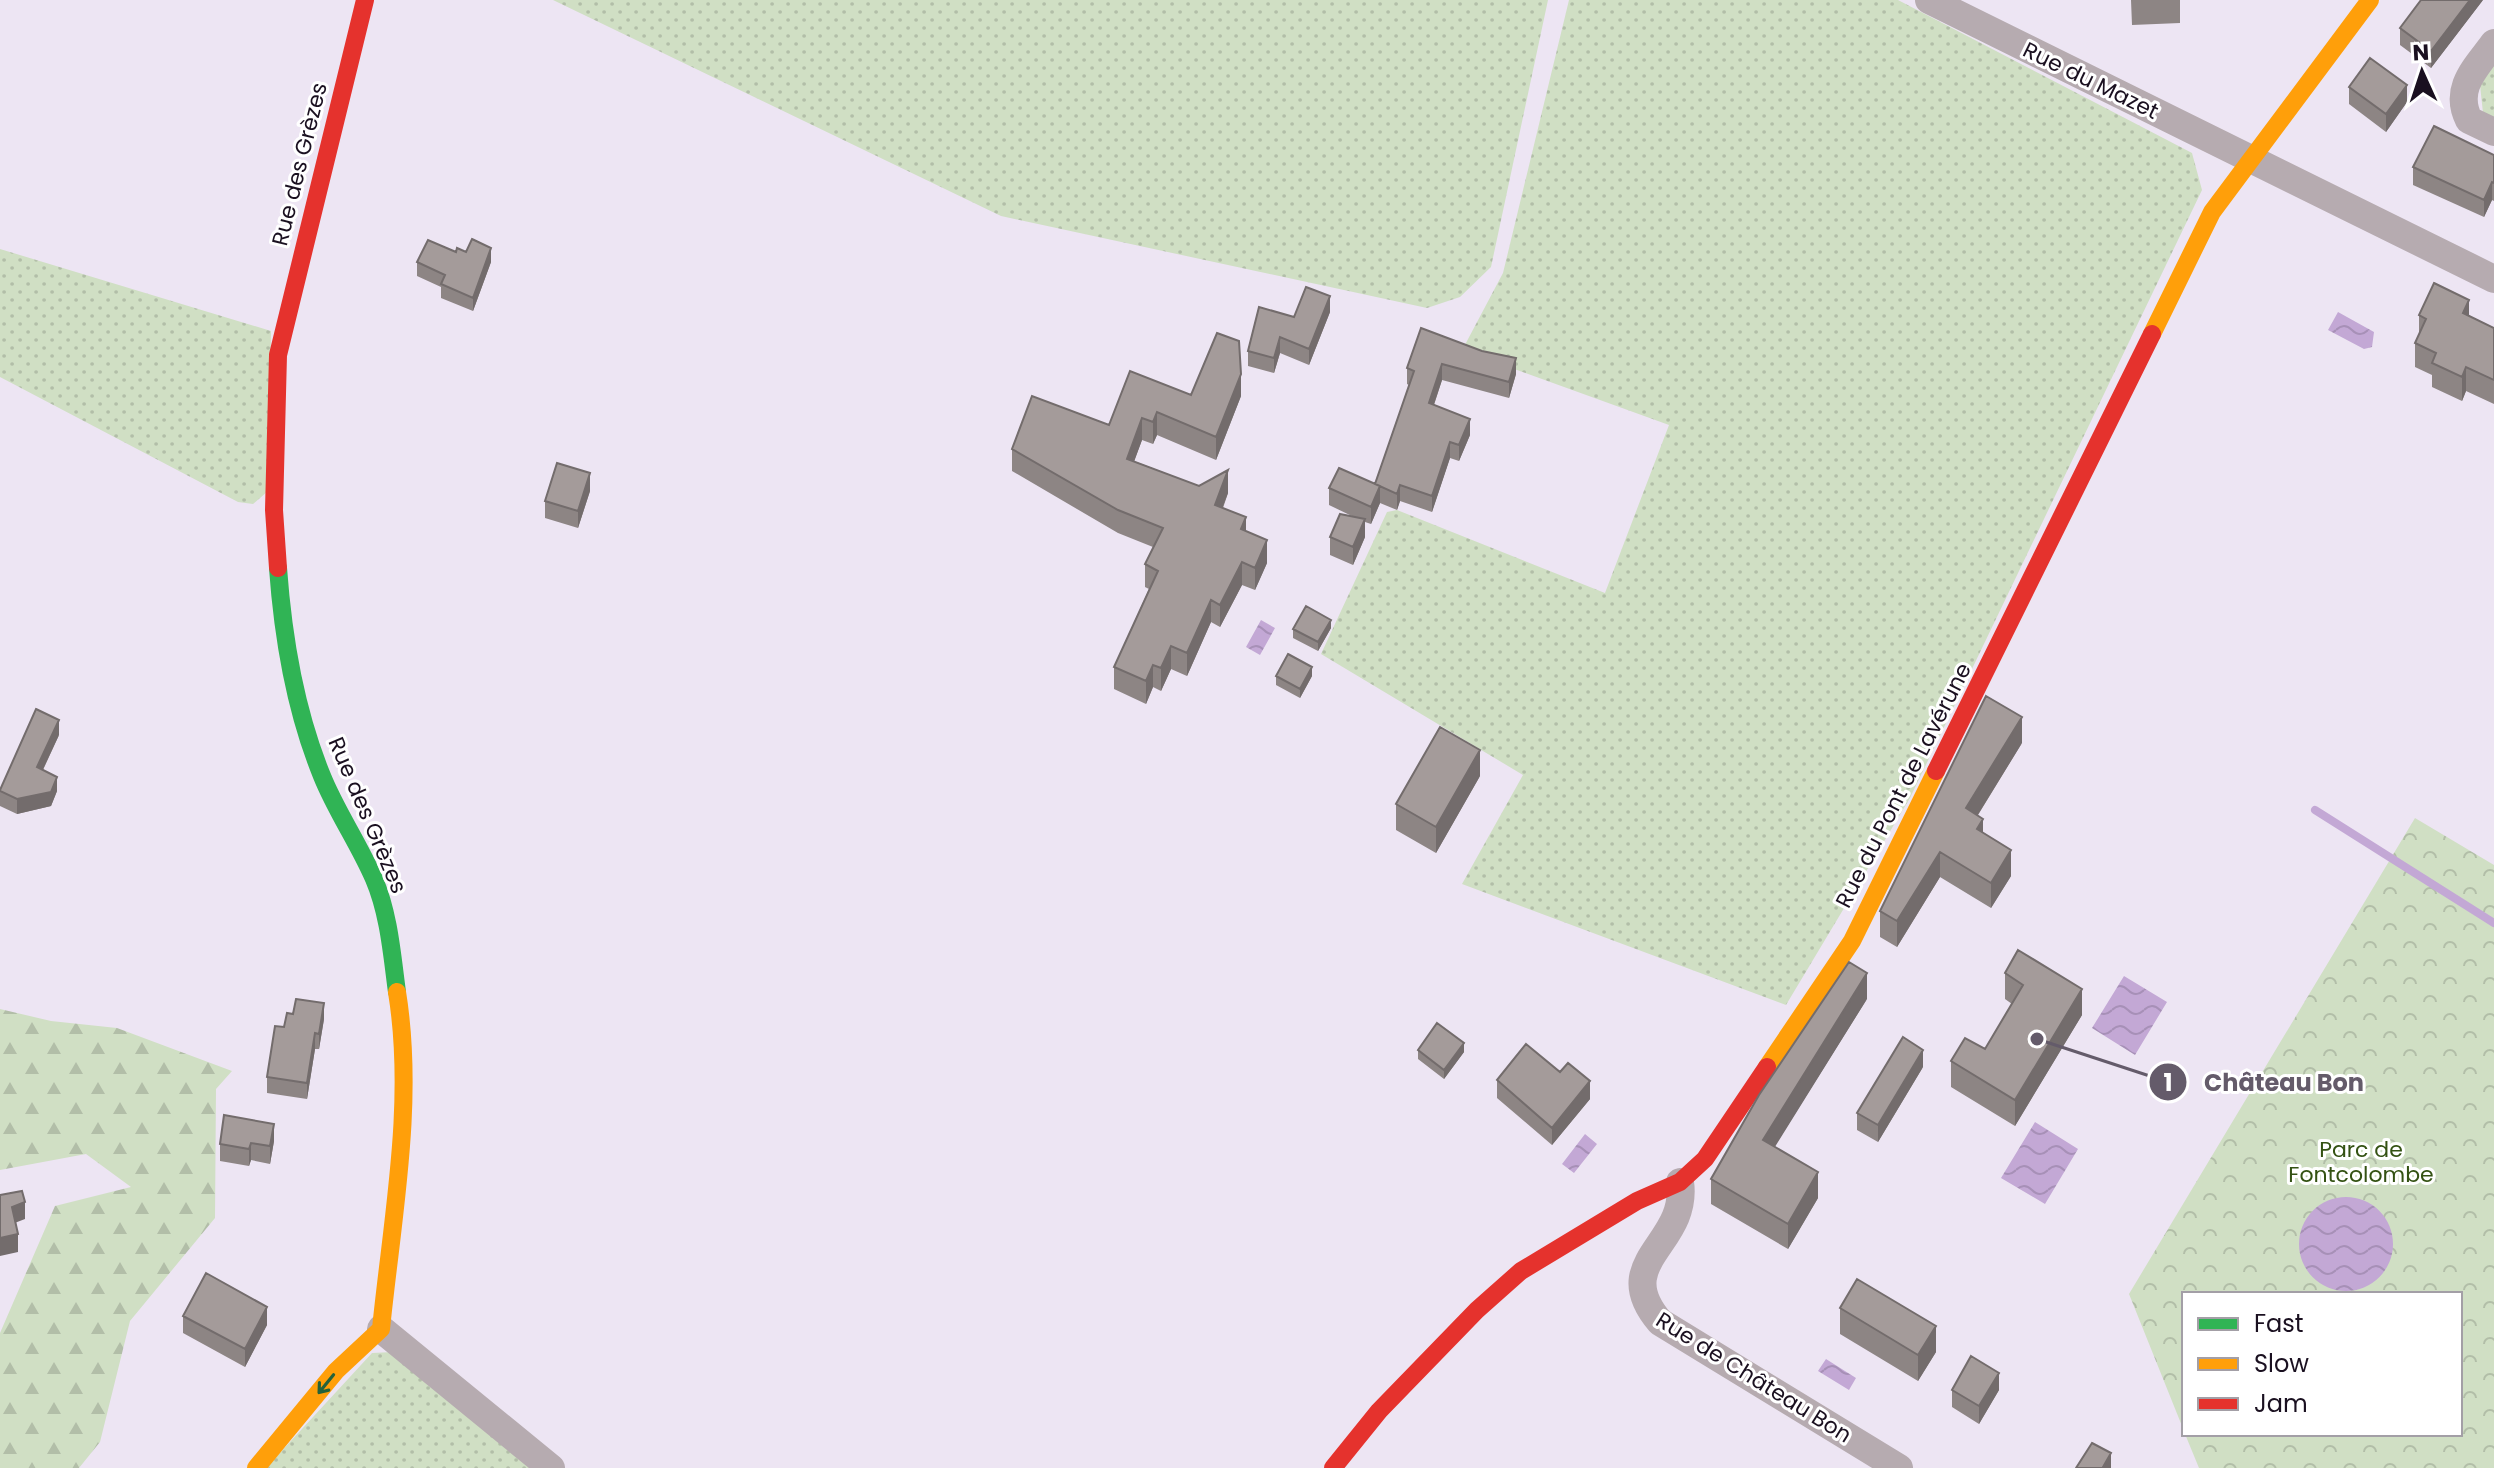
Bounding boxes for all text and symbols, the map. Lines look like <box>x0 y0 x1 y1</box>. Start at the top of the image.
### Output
north arrow <box>2382 32 2462 112</box>
street label: Rue du Mazet <box>2018 34 2164 127</box>
text: N <box>2412 37 2430 68</box>
street label: Rue des Grèzes <box>264 79 335 249</box>
street label: Rue du Pont de Lavérune <box>1828 657 1979 913</box>
street label: Rue des Grèzes <box>321 732 414 898</box>
callout: Château Bon <box>2148 1058 2380 1106</box>
text: 1 <box>2163 1066 2173 1099</box>
text: Château Bon <box>2204 1066 2364 1099</box>
park label: Parc de Fontcolombe <box>2288 1134 2434 1190</box>
legend <box>2182 1292 2462 1436</box>
street label: Rue de Château Bon <box>1650 1305 1858 1450</box>
text: Fast <box>2254 1307 2304 1340</box>
text: Slow <box>2254 1347 2309 1380</box>
one-way arrow <box>317 1373 335 1393</box>
text: Jam <box>2254 1387 2308 1420</box>

